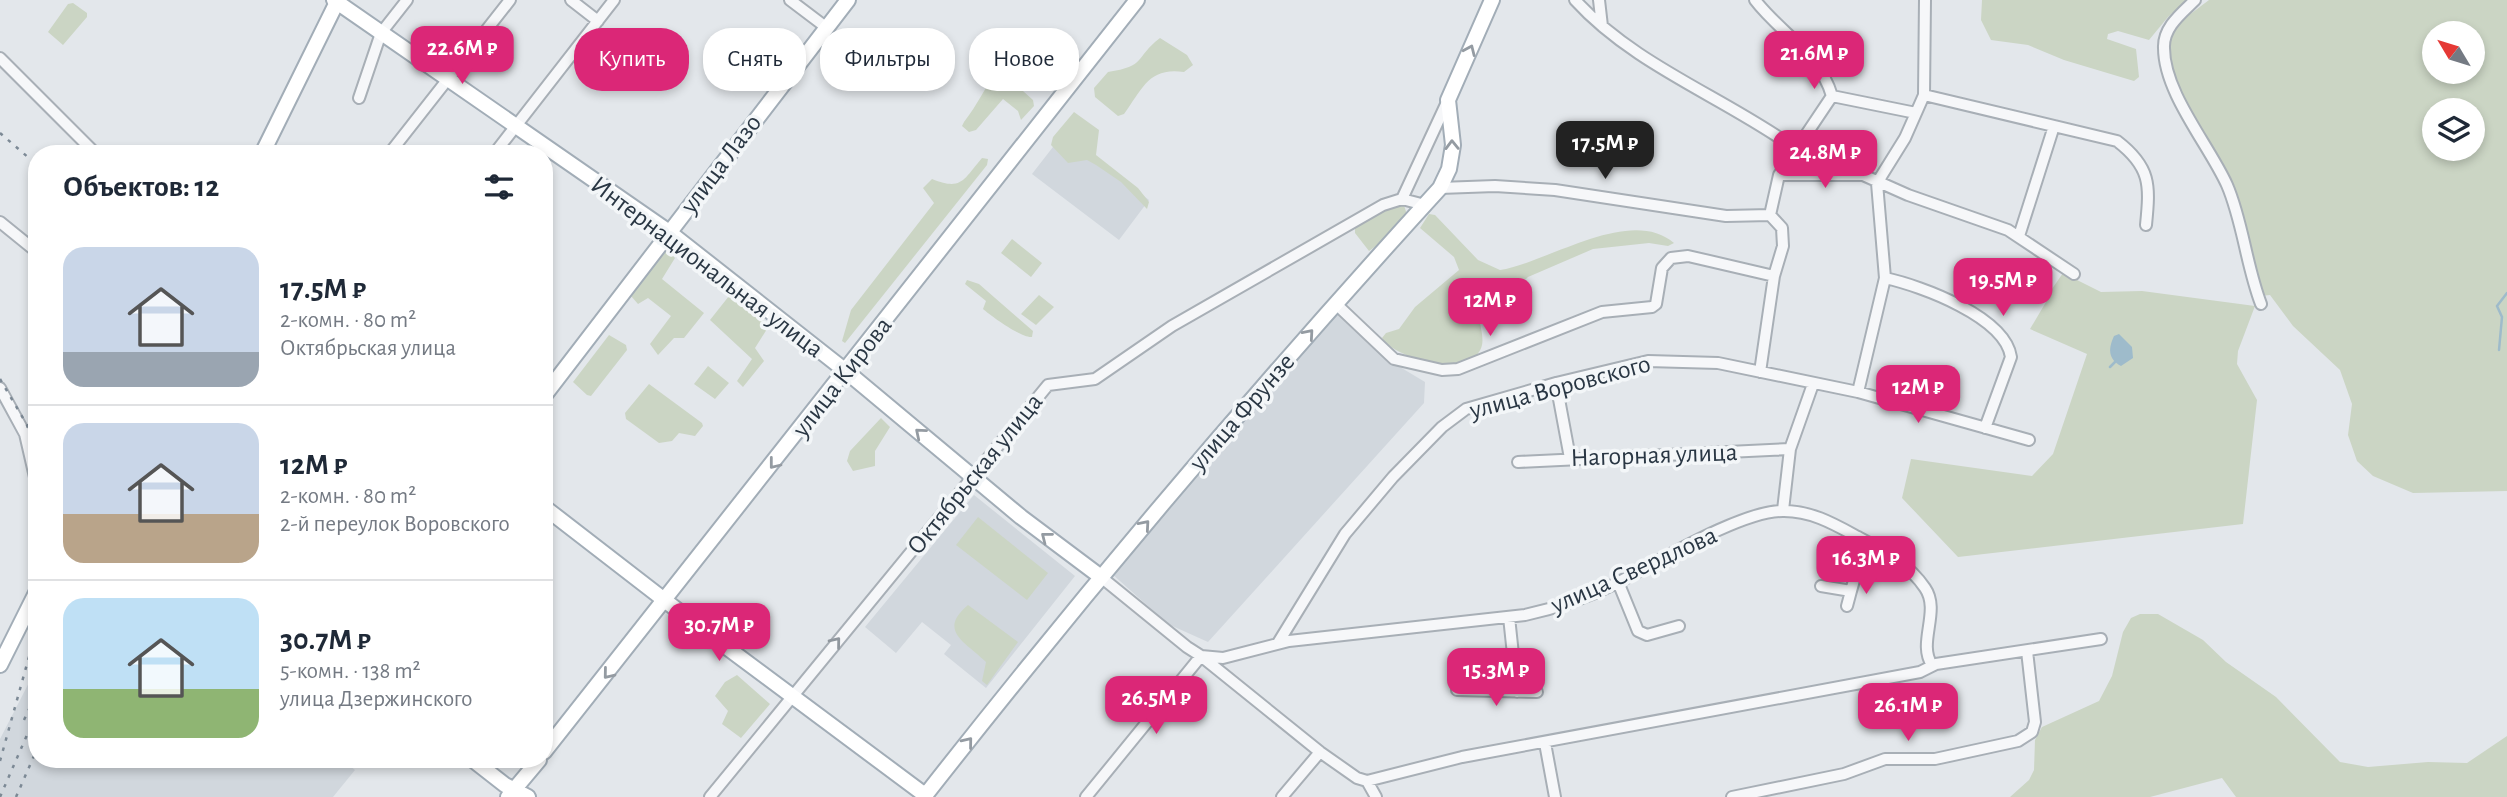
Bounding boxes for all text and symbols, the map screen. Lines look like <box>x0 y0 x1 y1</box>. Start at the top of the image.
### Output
north arrow <box>2422 21 2485 84</box>
map controls <box>2422 21 2485 161</box>
pin: 22.6M ₽ <box>397 27 527 86</box>
chip: Купить <box>574 28 689 91</box>
chip: Снять <box>703 28 806 91</box>
chip: Фильтры <box>820 28 955 91</box>
chip: Новое <box>969 28 1079 91</box>
pin: 21.6M ₽ <box>1749 32 1879 91</box>
text: 22.6M ₽ <box>427 37 497 60</box>
text: 21.6M ₽ <box>1780 42 1848 65</box>
one-way arrow <box>1462 45 1476 57</box>
button: layers <box>2422 98 2485 161</box>
street label: улица Лазо <box>675 110 766 219</box>
pin: 17.5M ₽ <box>1540 122 1670 181</box>
pin: 24.8M ₽ <box>1760 130 1890 190</box>
text: 17.5M ₽ <box>1572 132 1638 155</box>
one-way arrow <box>1444 139 1460 150</box>
text: 24.8M ₽ <box>1789 141 1861 164</box>
icon: filters <box>480 168 518 206</box>
street label: Интернациональная улица <box>586 171 828 363</box>
text: Объектов: 12 <box>63 172 219 202</box>
pin: 19.5M ₽ <box>1938 258 2068 318</box>
text: 19.5M ₽ <box>1969 269 2037 292</box>
text: 17.5M ₽ <box>280 274 366 304</box>
icon: home <box>119 275 203 359</box>
pin: 12M ₽ <box>1441 278 1539 338</box>
text: 12M ₽ <box>1464 289 1516 312</box>
text: 2-комн. · 80 m² <box>280 309 416 332</box>
street label: улица Кирова <box>787 312 897 443</box>
one-way arrow <box>1301 329 1314 342</box>
text: Октябрьская улица <box>280 337 456 360</box>
street label: улица Фрунзе <box>1184 348 1300 476</box>
street label: улица Воровского <box>1466 350 1653 424</box>
pin: 12M ₽ <box>1869 366 1967 425</box>
text: 12M ₽ <box>1892 376 1944 399</box>
street label: Октябрьская улица <box>902 388 1048 559</box>
one-way arrow <box>916 429 929 441</box>
street label: Нагорная улица <box>1570 439 1738 471</box>
text: 12M ₽ <box>280 450 347 480</box>
icon: home <box>119 451 203 535</box>
one-way arrow <box>770 456 782 469</box>
text: 2-комн. · 80 m² <box>280 485 416 508</box>
text: 2-й переулок Воровского <box>280 513 510 536</box>
one-way arrow <box>1137 520 1149 533</box>
street label: улица Свердлова <box>1546 522 1721 619</box>
one-way arrow <box>1041 532 1053 545</box>
pin: 16.3M ₽ <box>1801 536 1931 596</box>
text: 16.3M ₽ <box>1832 547 1900 570</box>
pin: 30.7M ₽ <box>654 604 784 663</box>
text: 30.7M ₽ <box>684 614 754 637</box>
text: 30.7M ₽ <box>280 625 371 655</box>
icon: home <box>119 626 203 710</box>
one-way arrow <box>828 638 841 650</box>
pin: 15.3M ₽ <box>1431 648 1561 708</box>
text: 15.3M ₽ <box>1463 659 1529 682</box>
text: 5-комн. · 138 m² <box>280 660 421 683</box>
one-way arrow <box>604 665 616 678</box>
pin: 26.5M ₽ <box>1091 676 1221 736</box>
pin: 26.1M ₽ <box>1843 684 1973 743</box>
text: 26.5M ₽ <box>1121 687 1191 710</box>
text: улица Дзержинского <box>280 688 472 711</box>
text: 26.1M ₽ <box>1874 694 1942 717</box>
one-way arrow <box>960 737 973 749</box>

